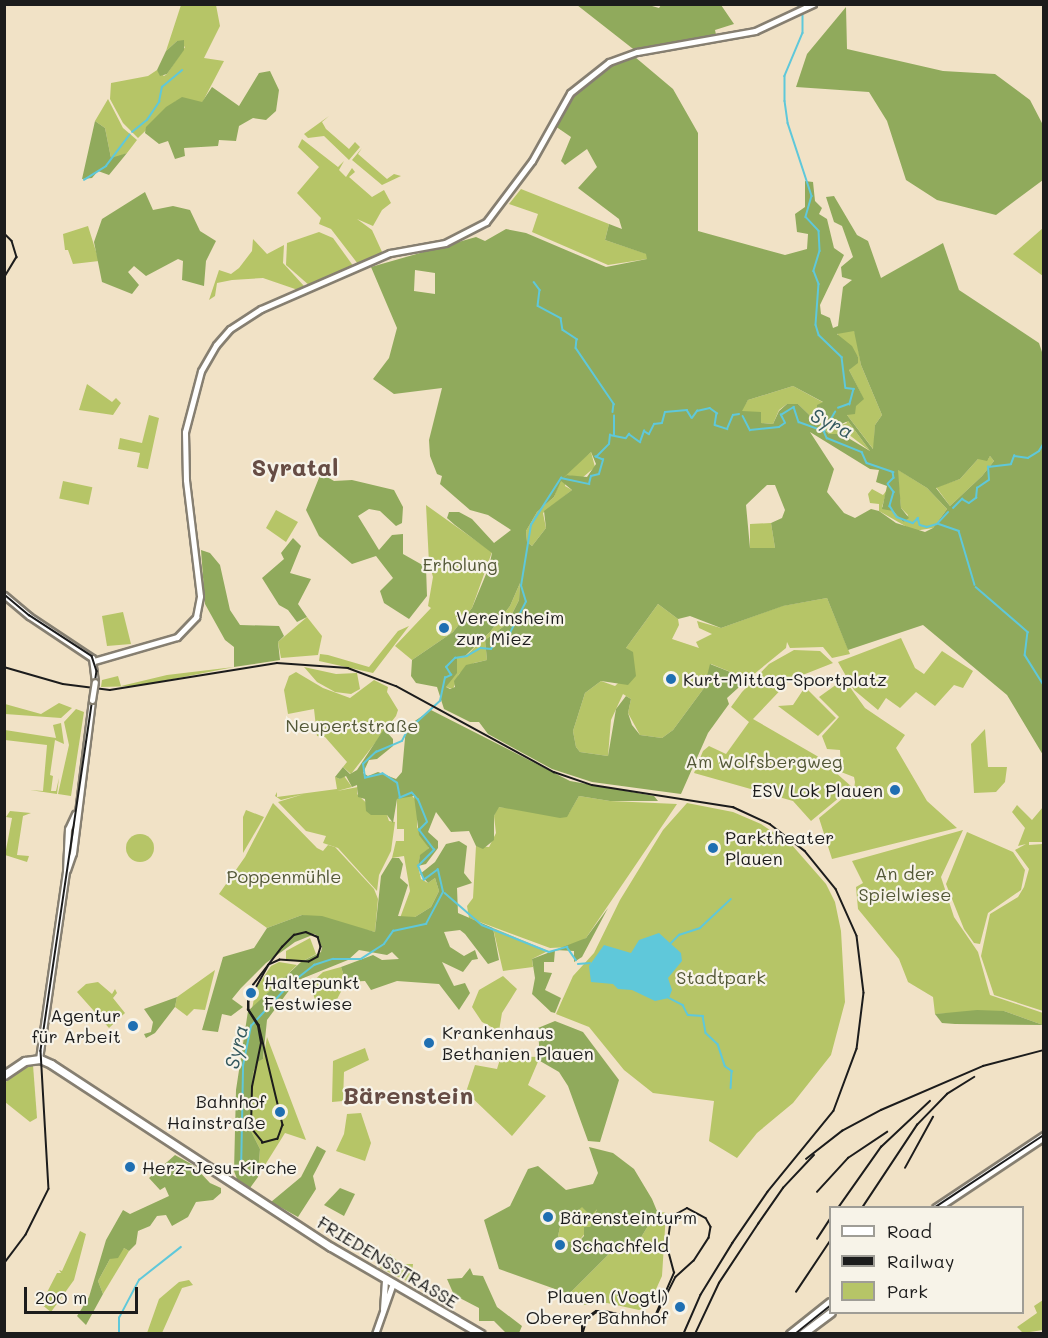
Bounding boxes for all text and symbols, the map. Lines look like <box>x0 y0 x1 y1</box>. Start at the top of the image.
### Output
water label: Syra <box>807 403 857 443</box>
district label: Syratal <box>251 453 339 481</box>
park label: Erholung <box>423 553 497 575</box>
place label: Vereinsheim zur Miez <box>456 607 564 650</box>
marker: Vereinsheim zur Miez <box>437 621 451 635</box>
place label: Kurt-Mittag-Sportplatz <box>683 668 887 690</box>
marker: Kurt-Mittag-Sportplatz <box>664 672 678 686</box>
park label: Neupertstraße <box>286 714 418 736</box>
park label: Am Wolfsbergweg <box>686 750 842 772</box>
place label: ESV Lok Plauen <box>752 779 883 801</box>
marker: ESV Lok Plauen <box>888 783 902 797</box>
place label: Parktheater Plauen <box>725 827 834 870</box>
marker: Parktheater Plauen <box>706 841 720 855</box>
park label: An der Spielwiese <box>859 863 951 906</box>
park label: Poppenmühle <box>226 865 342 887</box>
park label: Stadtpark <box>676 966 766 988</box>
place label: Haltepunkt Festwiese <box>264 972 360 1014</box>
marker: Haltepunkt Festwiese <box>242 984 260 1002</box>
place label: Agentur für Arbeit <box>32 1005 121 1048</box>
marker: Agentur für Arbeit <box>126 1019 140 1033</box>
place label: Krankenhaus Bethanien Plauen <box>442 1022 594 1064</box>
water label: Syra <box>219 1023 253 1071</box>
marker: Krankenhaus Bethanien Plauen <box>420 1034 438 1052</box>
district label: Bärenstein <box>343 1081 473 1109</box>
place label: Bahnhof Hainstraße <box>167 1091 266 1134</box>
marker: Bahnhof Hainstraße <box>271 1103 289 1121</box>
place label: Herz-Jesu-Kirche <box>142 1156 297 1178</box>
marker: Herz-Jesu-Kirche <box>123 1160 137 1174</box>
place label: Bärensteinturm <box>560 1206 697 1228</box>
legend <box>829 1206 1024 1314</box>
marker: Bärensteinturm <box>541 1210 555 1224</box>
street label: FRIEDENSSTRASSE <box>314 1211 462 1313</box>
text: Road <box>887 1219 932 1243</box>
place label: Schachfeld <box>572 1234 669 1256</box>
marker: Schachfeld <box>553 1238 567 1252</box>
text: Railway <box>887 1249 954 1273</box>
scale bar <box>27 1275 141 1313</box>
text: Park <box>887 1279 928 1303</box>
text: 200 m <box>35 1285 87 1309</box>
place label: Plauen (Vogtl) Oberer Bahnhof <box>526 1286 668 1328</box>
marker: Plauen (Vogtl) Oberer Bahnhof <box>673 1300 687 1314</box>

